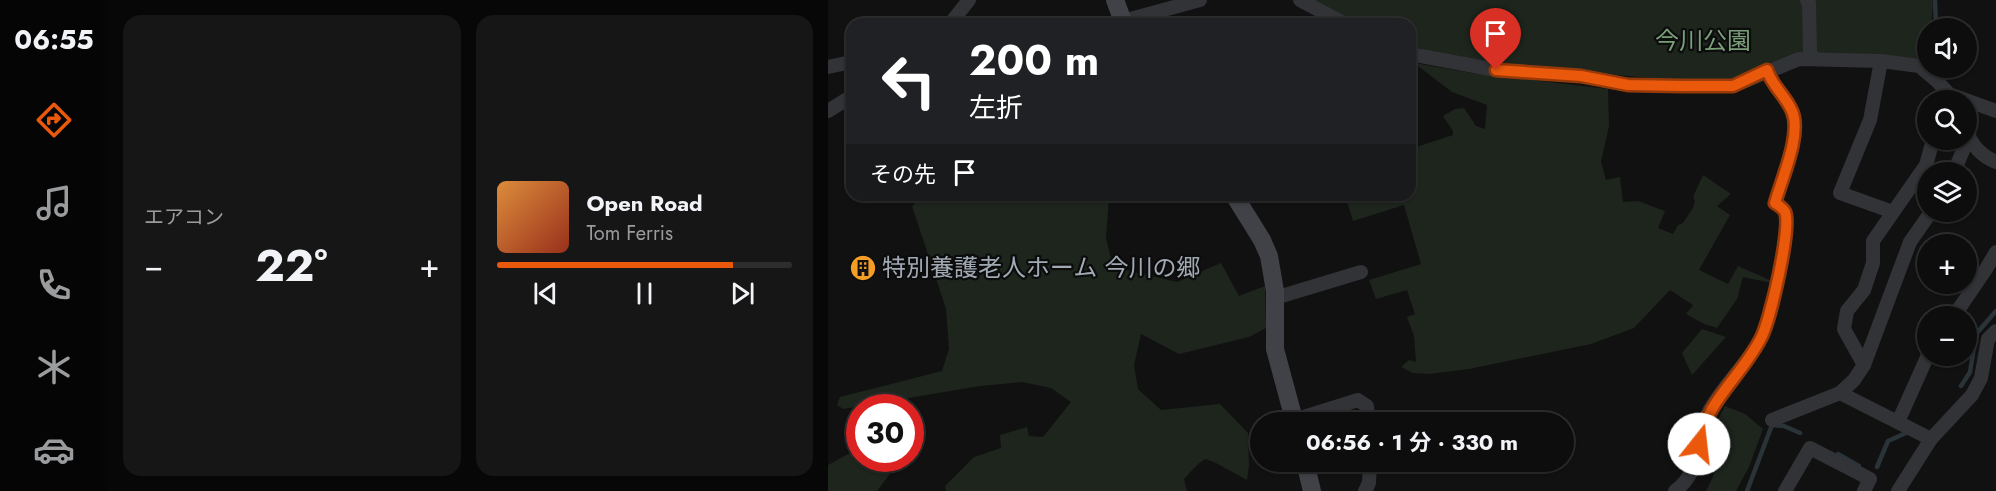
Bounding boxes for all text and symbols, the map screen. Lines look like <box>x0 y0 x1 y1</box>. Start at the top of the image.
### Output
pin <box>1470 8 1521 70</box>
icon: arrive <box>1479 17 1512 50</box>
map controls <box>1917 18 1977 366</box>
button: sound <box>1917 18 1977 78</box>
text: 06:55 <box>14 20 94 59</box>
park label: 今川公園 <box>1655 23 1751 58</box>
text: 200 m <box>969 30 1099 91</box>
icon: left <box>870 42 948 120</box>
text: 左折 <box>969 88 1023 127</box>
button: search <box>1917 90 1977 150</box>
icon: directions <box>33 99 75 141</box>
icon: arrive <box>948 156 981 189</box>
text: その先 <box>870 158 936 190</box>
button: layers <box>1917 162 1977 222</box>
icon: music <box>33 182 75 224</box>
text: Open Road <box>587 187 703 219</box>
text: エアコン <box>144 203 224 232</box>
text: Tom Ferris <box>587 219 673 248</box>
text: 22° <box>255 233 328 298</box>
button: + <box>1917 234 1977 294</box>
text: − <box>144 242 163 289</box>
text: + <box>419 242 440 289</box>
place label: 特別養護老人ホーム 今川の郷 <box>882 250 1200 285</box>
building icon: 特別養護老人ホーム 今川の郷 <box>848 253 878 283</box>
icon: phone <box>33 264 75 306</box>
icon: previous <box>529 277 562 310</box>
icon: pause <box>628 277 661 310</box>
icon: next <box>726 277 759 310</box>
button: − <box>1917 306 1977 366</box>
icon: climate <box>33 346 75 388</box>
speed limit sign: 30 <box>846 394 924 472</box>
position arrow <box>1667 412 1731 476</box>
text: 06:56 · 1 分 · 330 m <box>1306 426 1518 458</box>
icon: car <box>33 429 75 471</box>

